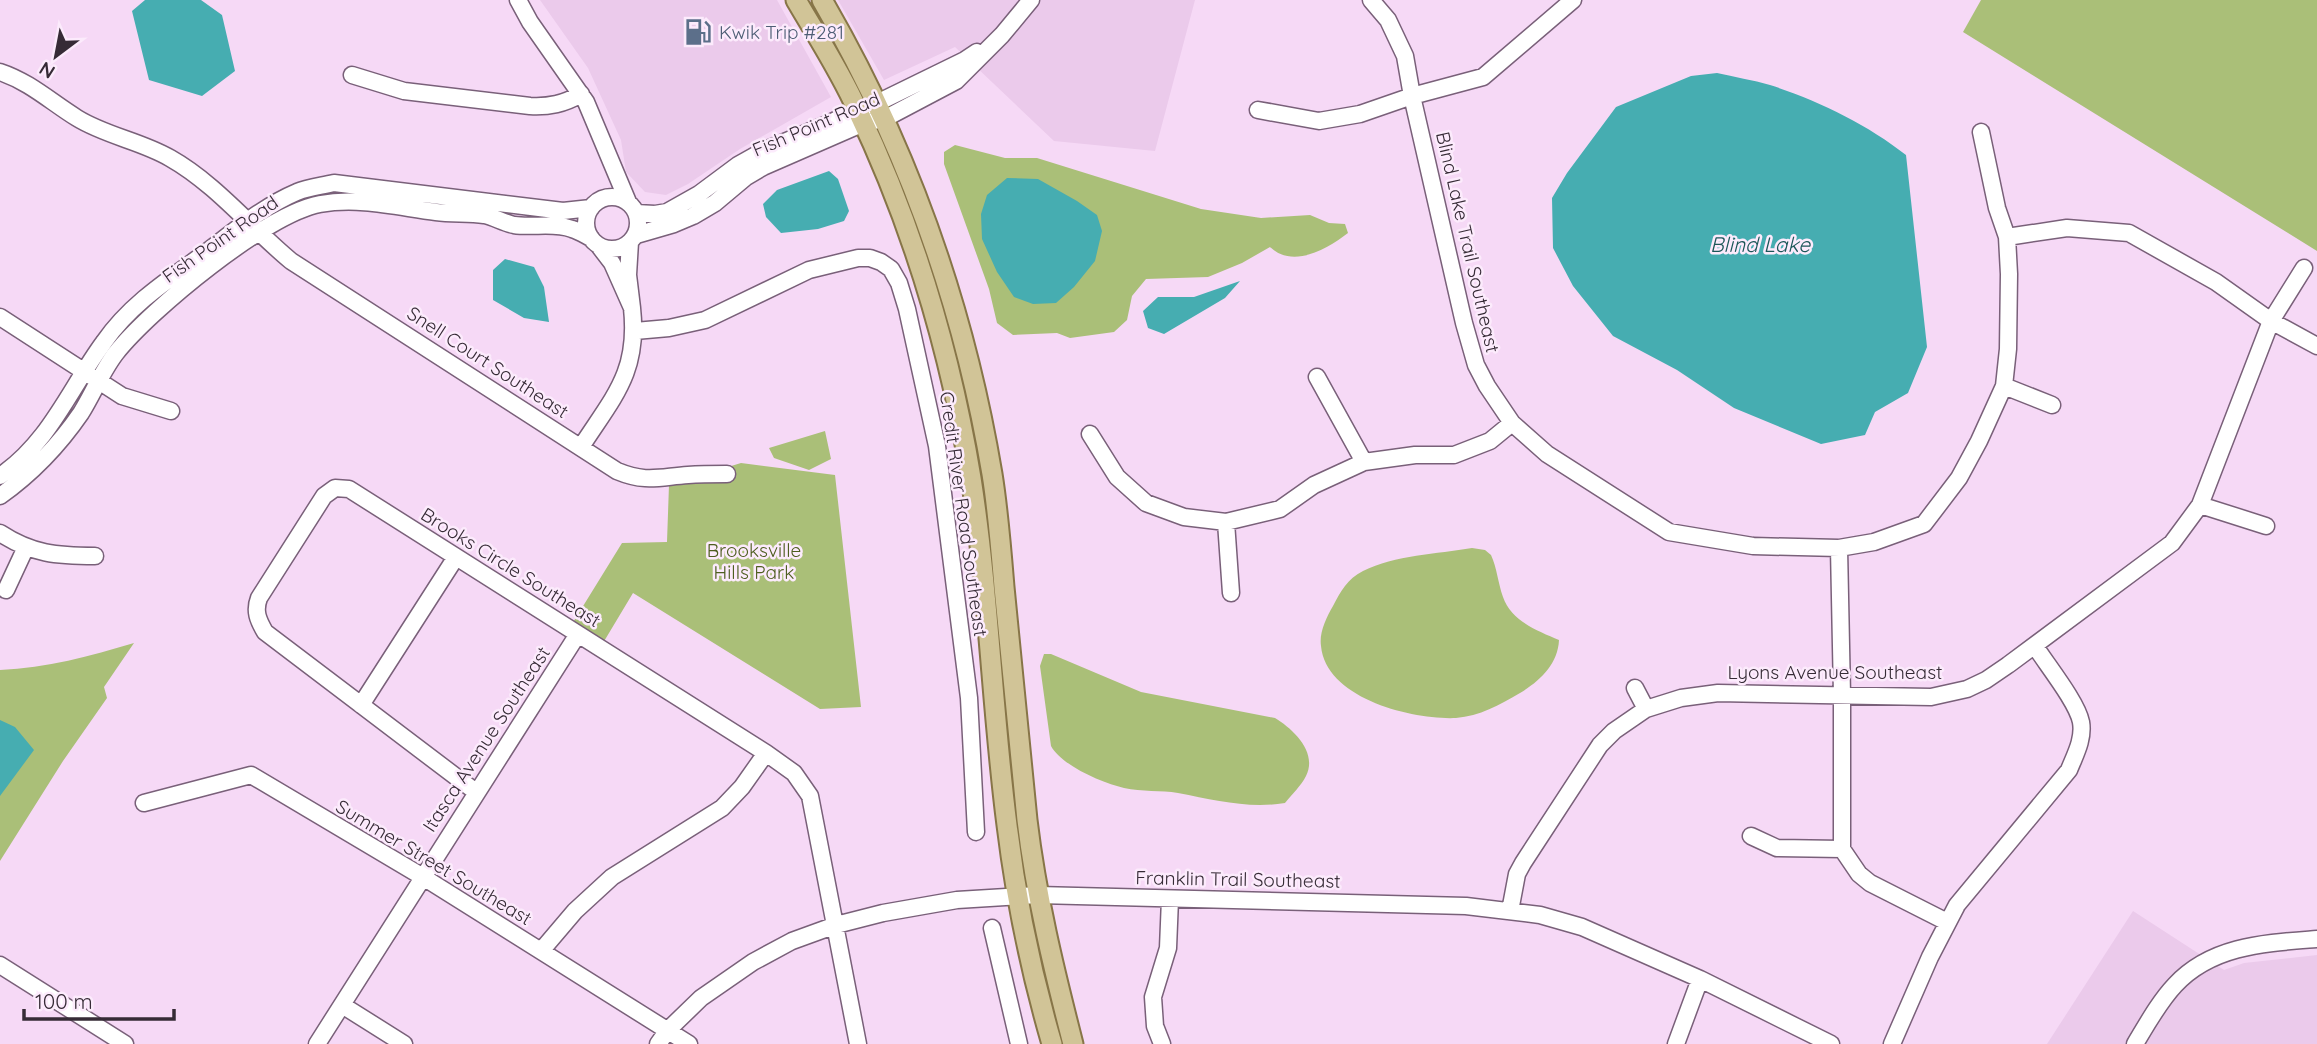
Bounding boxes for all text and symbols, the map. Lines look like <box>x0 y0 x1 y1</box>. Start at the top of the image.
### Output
fuel station icon: Kwik Trip #281 <box>683 17 713 47</box>
place label: Kwik Trip #281 <box>719 20 844 44</box>
north arrow <box>21 21 91 91</box>
text: N <box>35 57 59 84</box>
street label: Fish Point Road <box>749 86 883 162</box>
street label: Blind Lake Trail Southeast <box>1431 129 1505 355</box>
street label: Fish Point Road <box>157 190 283 288</box>
water label: Blind Lake <box>1710 231 1811 257</box>
street label: Snell Court Southeast <box>403 301 573 423</box>
street label: Credit River Road Southeast <box>935 390 993 638</box>
street label: Brooks Circle Southeast <box>417 502 605 632</box>
park label: Brooksville Hills Park <box>707 538 801 584</box>
street label: Itasca Avenue Southeast <box>417 642 555 836</box>
street label: Lyons Avenue Southeast <box>1728 660 1943 684</box>
street label: Summer Street Southeast <box>332 794 536 930</box>
street label: Franklin Trail Southeast <box>1135 865 1341 893</box>
scale bar <box>24 978 175 1022</box>
text: 100 m <box>35 988 93 1014</box>

